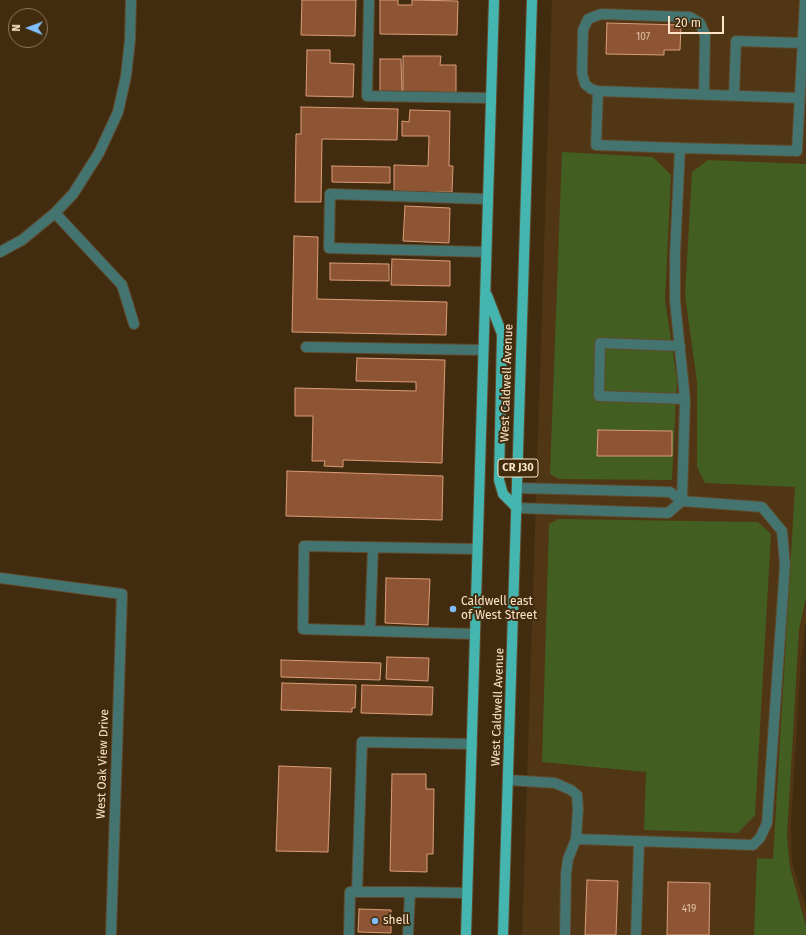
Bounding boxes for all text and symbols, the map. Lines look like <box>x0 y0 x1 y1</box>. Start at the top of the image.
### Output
north arrow <box>8 8 48 48</box>
scale bar <box>670 8 726 34</box>
text: 20 m <box>675 16 701 30</box>
text: N <box>10 24 23 32</box>
house number: 107 <box>636 31 650 43</box>
street label: West Caldwell Avenue <box>498 324 516 442</box>
road number: CR J30 <box>498 459 538 477</box>
place label: Caldwell east of West Street <box>461 595 537 623</box>
marker: Caldwell east of West Street <box>448 604 458 614</box>
street label: West Caldwell Avenue <box>489 648 507 766</box>
street label: West Oak View Drive <box>94 709 112 819</box>
house number: 419 <box>682 903 696 915</box>
place label: shell <box>383 914 409 928</box>
marker: shell <box>370 916 380 926</box>

